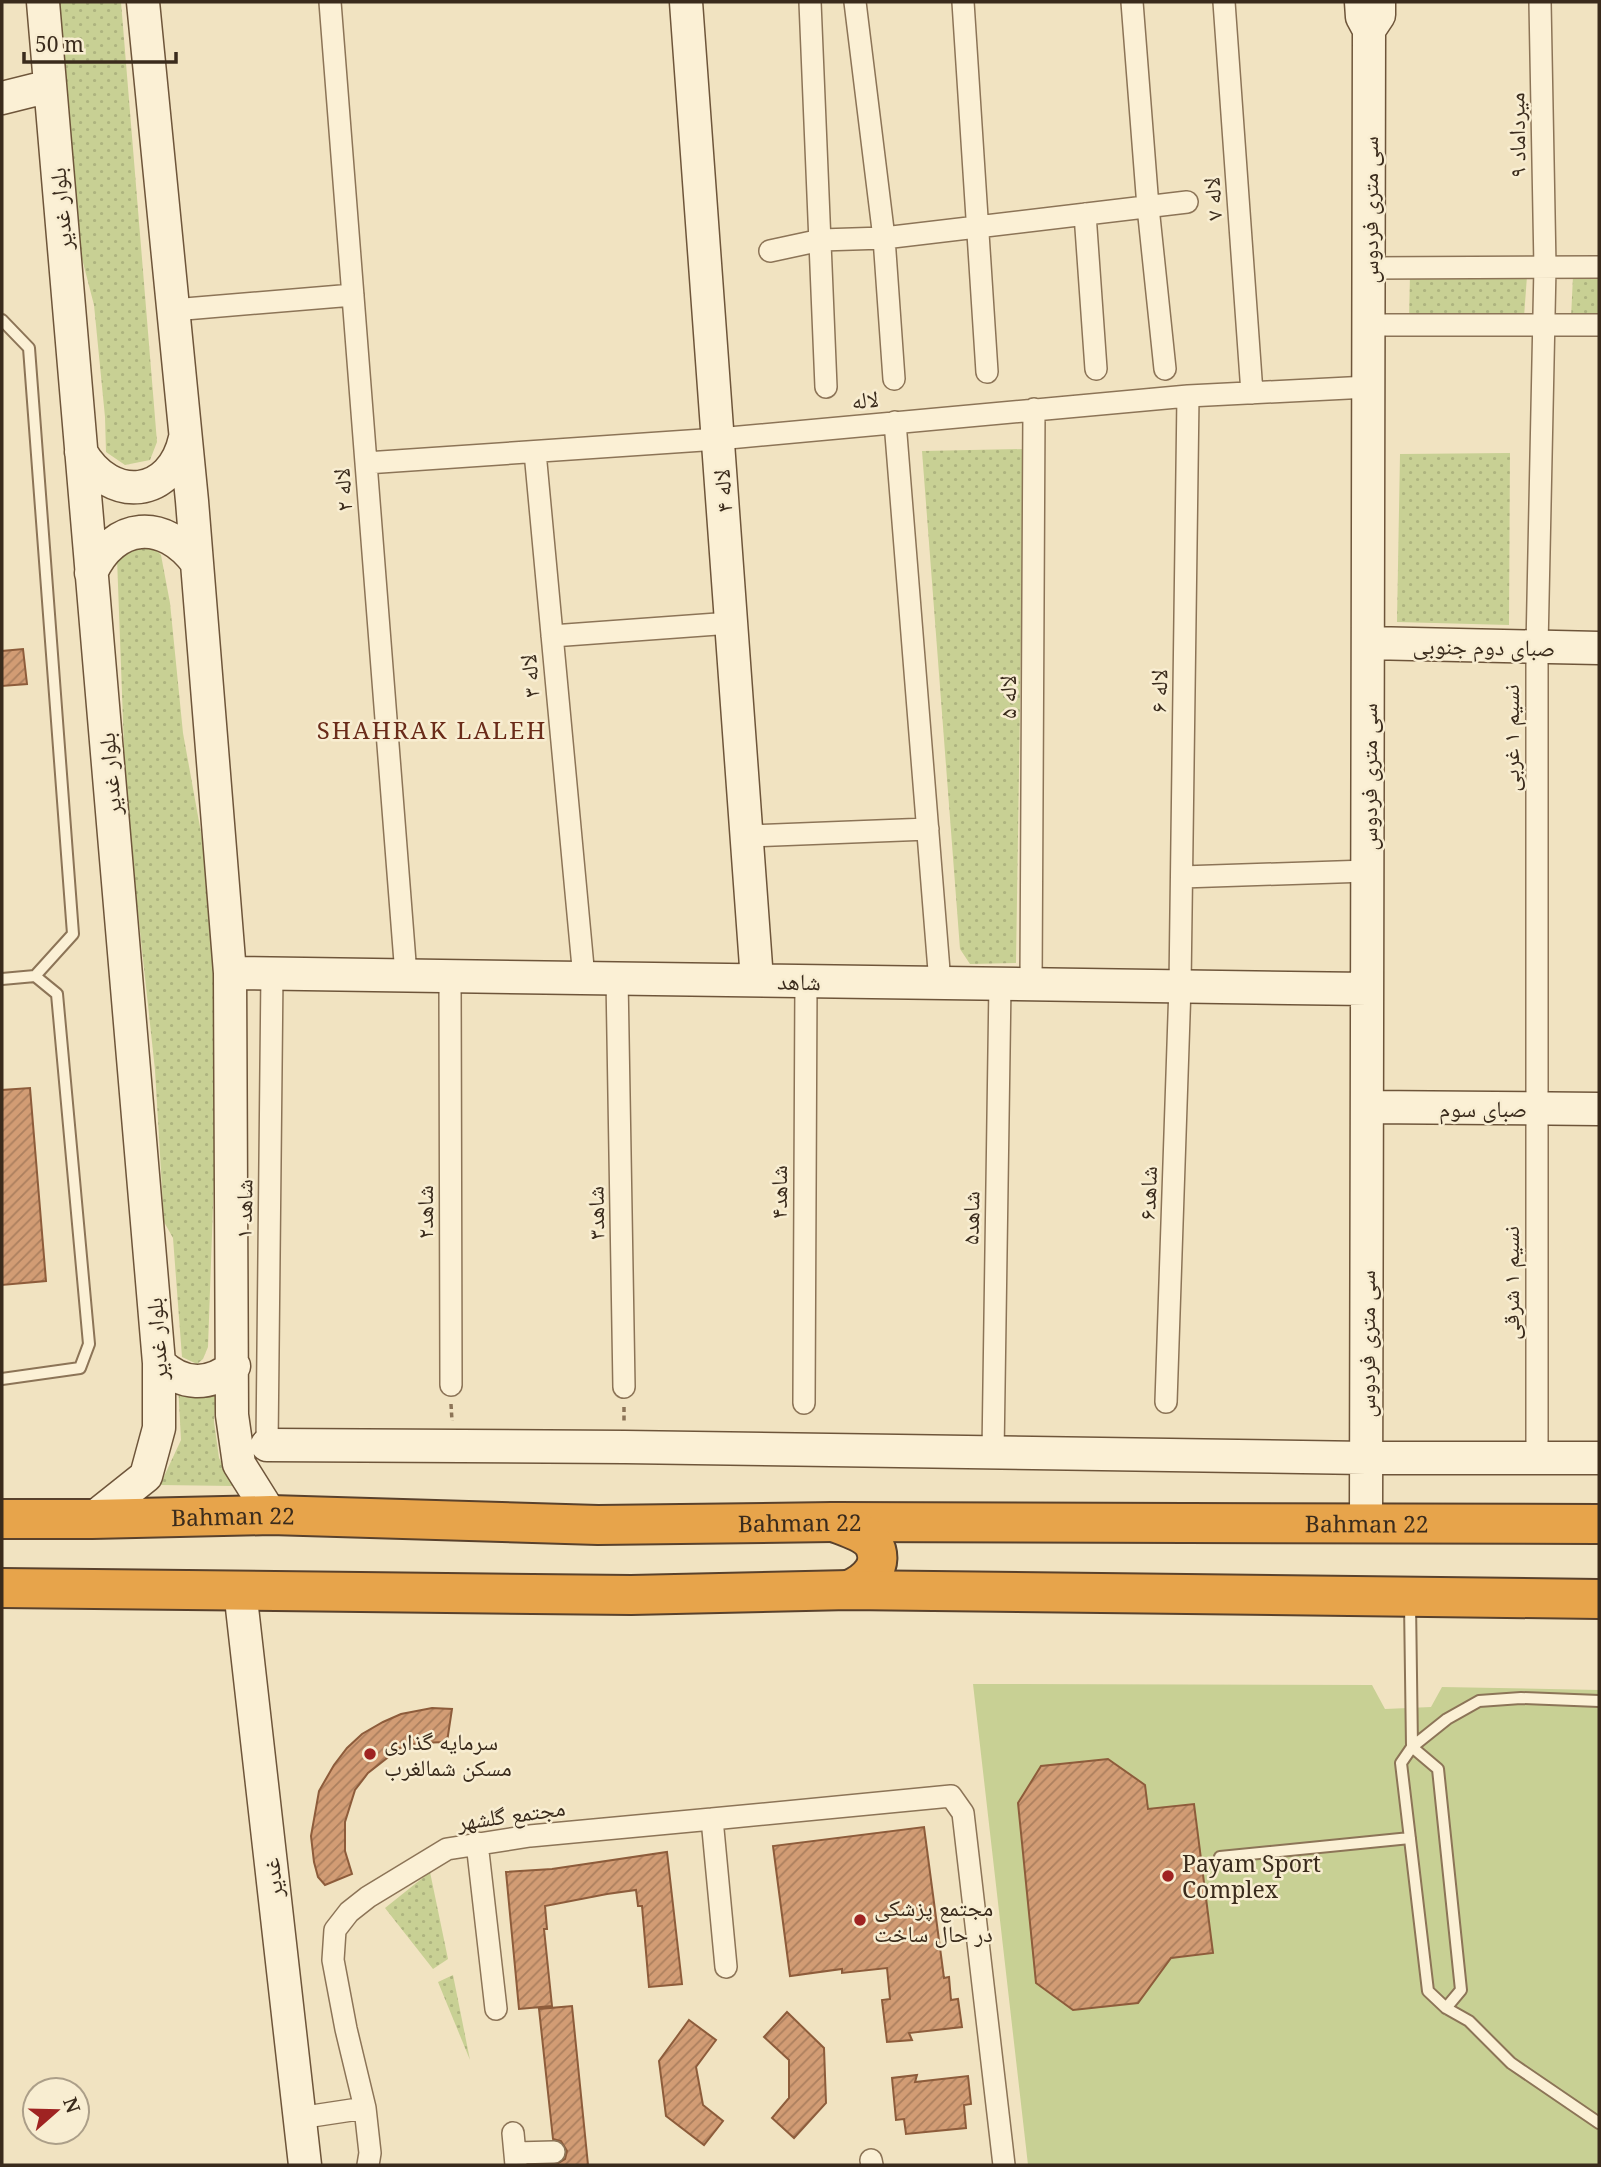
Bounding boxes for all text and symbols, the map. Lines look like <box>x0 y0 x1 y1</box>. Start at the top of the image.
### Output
scale bar <box>24 21 177 65</box>
text: 50 m <box>35 30 84 58</box>
street label: میرداماد ۹ <box>1499 92 1533 178</box>
street label: سی متری فردوس <box>1353 136 1385 284</box>
street label: بلوار غدیر <box>40 166 80 253</box>
street label: لاله ۷ <box>1195 176 1229 222</box>
street label: لاله <box>850 382 880 416</box>
street label: لاله ۲ <box>325 467 359 513</box>
street label: لاله ۴ <box>705 468 739 514</box>
street label: صبای دوم جنوبی <box>1412 629 1556 664</box>
street label: لاله ۳ <box>511 653 547 699</box>
street label: لاله ۶ <box>1142 669 1174 713</box>
street label: لاله ۵ <box>991 675 1023 719</box>
street label: نسیم ۱ غربی <box>1494 684 1527 792</box>
street label: سی متری فردوس <box>1352 703 1384 851</box>
district label: SHAHRAK LALEH <box>317 713 547 746</box>
street label: بلوار غدیر <box>89 731 129 818</box>
street label: شاهد <box>777 965 821 997</box>
street label: صبای سوم <box>1439 1092 1527 1125</box>
street label: شاهد۴ <box>762 1165 794 1219</box>
street label: شاهد۶ <box>1130 1166 1164 1220</box>
street label: شاهد ۱ <box>226 1179 260 1239</box>
street label: شاهد۲ <box>408 1185 440 1239</box>
street label: شاهد۳ <box>579 1186 611 1240</box>
street label: شاهد۵ <box>954 1191 986 1245</box>
street label: نسیم ۱ شرقی <box>1494 1226 1527 1340</box>
street label: سی متری فردوس <box>1350 1270 1382 1418</box>
street label: بلوار غدیر <box>137 1297 175 1382</box>
street label: Bahman 22 <box>171 1499 295 1533</box>
street label: Bahman 22 <box>738 1506 862 1539</box>
street label: Bahman 22 <box>1305 1507 1429 1540</box>
place label: سرمایه گذاری مسکن شمالغرب <box>384 1725 512 1783</box>
marker: سرمایه گذاری مسکن شمالغرب <box>362 1746 378 1762</box>
street label: مجتمع گلشهر <box>454 1791 567 1838</box>
place label: Payam Sport Complex <box>1182 1847 1321 1905</box>
street label: غدیر <box>254 1856 290 1900</box>
marker: Payam Sport Complex <box>1160 1868 1176 1884</box>
place label: مجتمع پزشکی در حال ساخت <box>874 1891 993 1949</box>
marker: مجتمع پزشکی در حال ساخت <box>852 1912 868 1928</box>
north arrow <box>21 2076 91 2146</box>
text: N <box>57 2094 87 2117</box>

